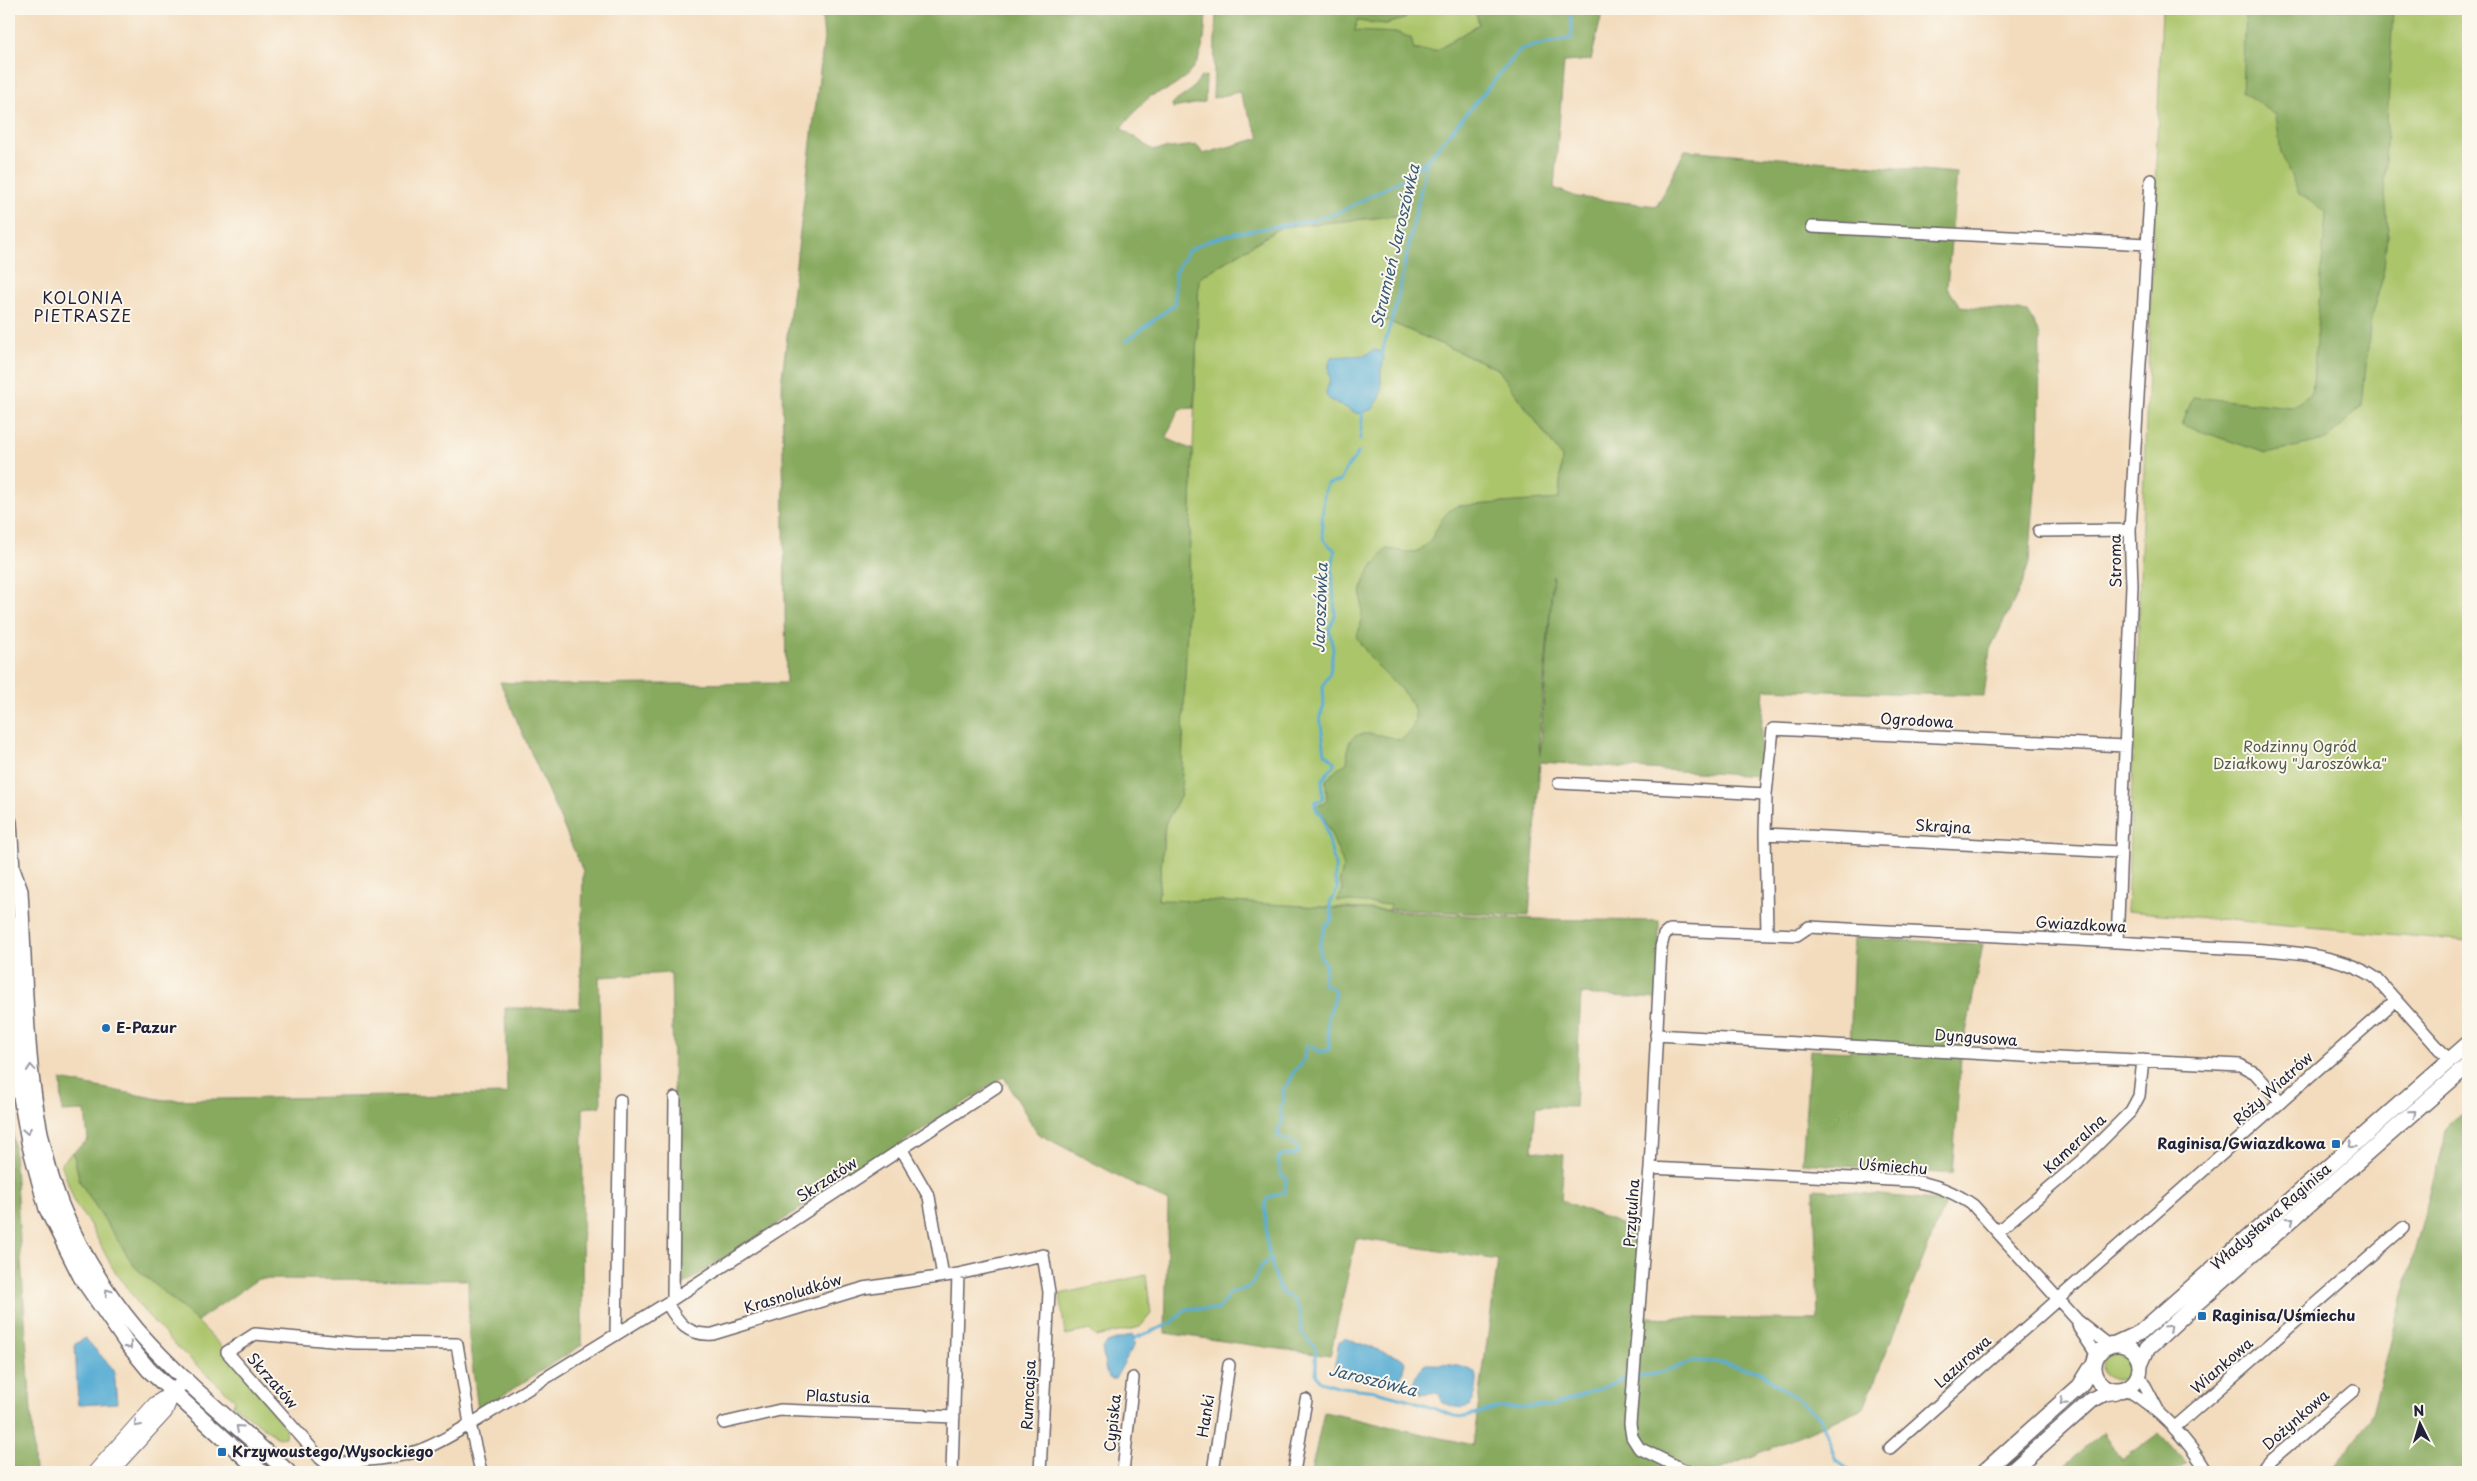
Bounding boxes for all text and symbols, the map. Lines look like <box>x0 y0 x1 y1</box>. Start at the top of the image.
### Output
water label: Strumień Jaroszówka <box>1364 161 1425 330</box>
district label: KOLONIA PIETRASZE <box>34 285 132 327</box>
street label: Stroma <box>2103 533 2126 588</box>
water label: Jaroszówka <box>1305 561 1333 653</box>
street label: Ogrodowa <box>1880 706 1955 733</box>
park label: Rodzinny Ogród Działkowy "Jaroszówka" <box>2213 734 2387 774</box>
street label: Skrajna <box>1914 813 1972 838</box>
street label: Gwiazdkowa <box>2035 910 2128 937</box>
place label: E-Pazur <box>116 1015 177 1038</box>
marker: E-Pazur <box>100 1022 112 1034</box>
street label: Dyngusowa <box>1934 1022 2019 1051</box>
street label: Róży Wiatrów <box>2227 1045 2317 1130</box>
one-way arrow <box>26 1064 37 1072</box>
street label: Kameralna <box>2037 1107 2111 1178</box>
one-way arrow <box>2408 1110 2417 1119</box>
one-way arrow <box>21 1127 31 1136</box>
place label: Raginisa/Gwiazdkowa <box>2157 1131 2326 1154</box>
marker: Raginisa/Gwiazdkowa <box>2330 1138 2342 1150</box>
one-way arrow <box>2349 1139 2358 1148</box>
street label: Skrzatów <box>791 1150 861 1207</box>
street label: Uśmiechu <box>1858 1152 1928 1179</box>
street label: Władysława Raginisa <box>2205 1156 2336 1275</box>
street label: Przytulna <box>1617 1177 1644 1248</box>
one-way arrow <box>2285 1217 2294 1226</box>
street label: Krasnoludków <box>741 1267 845 1318</box>
one-way arrow <box>105 1288 114 1298</box>
place label: Raginisa/Uśmiechu <box>2212 1303 2355 1326</box>
marker: Raginisa/Uśmiechu <box>2196 1310 2208 1322</box>
one-way arrow <box>2164 1325 2173 1334</box>
street label: Lazurowa <box>1928 1329 1996 1393</box>
street label: Wiankowa <box>2185 1331 2258 1398</box>
one-way arrow <box>123 1340 131 1349</box>
street label: Skrzatów <box>242 1347 304 1414</box>
water label: Jaroszówka <box>1327 1356 1421 1402</box>
street label: Rumcajsa <box>1014 1359 1041 1431</box>
street label: Plastusia <box>806 1383 871 1408</box>
street label: Dożynkowa <box>2256 1383 2334 1454</box>
street label: Cypiska <box>1097 1392 1126 1453</box>
street label: Hanki <box>1190 1393 1219 1439</box>
one-way arrow <box>2059 1396 2068 1405</box>
north arrow <box>2394 1398 2444 1448</box>
text: N <box>2412 1400 2425 1421</box>
one-way arrow <box>134 1419 143 1428</box>
one-way arrow <box>236 1425 245 1434</box>
place label: Krzywoustego/Wysockiego <box>232 1439 434 1462</box>
marker: Krzywoustego/Wysockiego <box>216 1446 228 1458</box>

